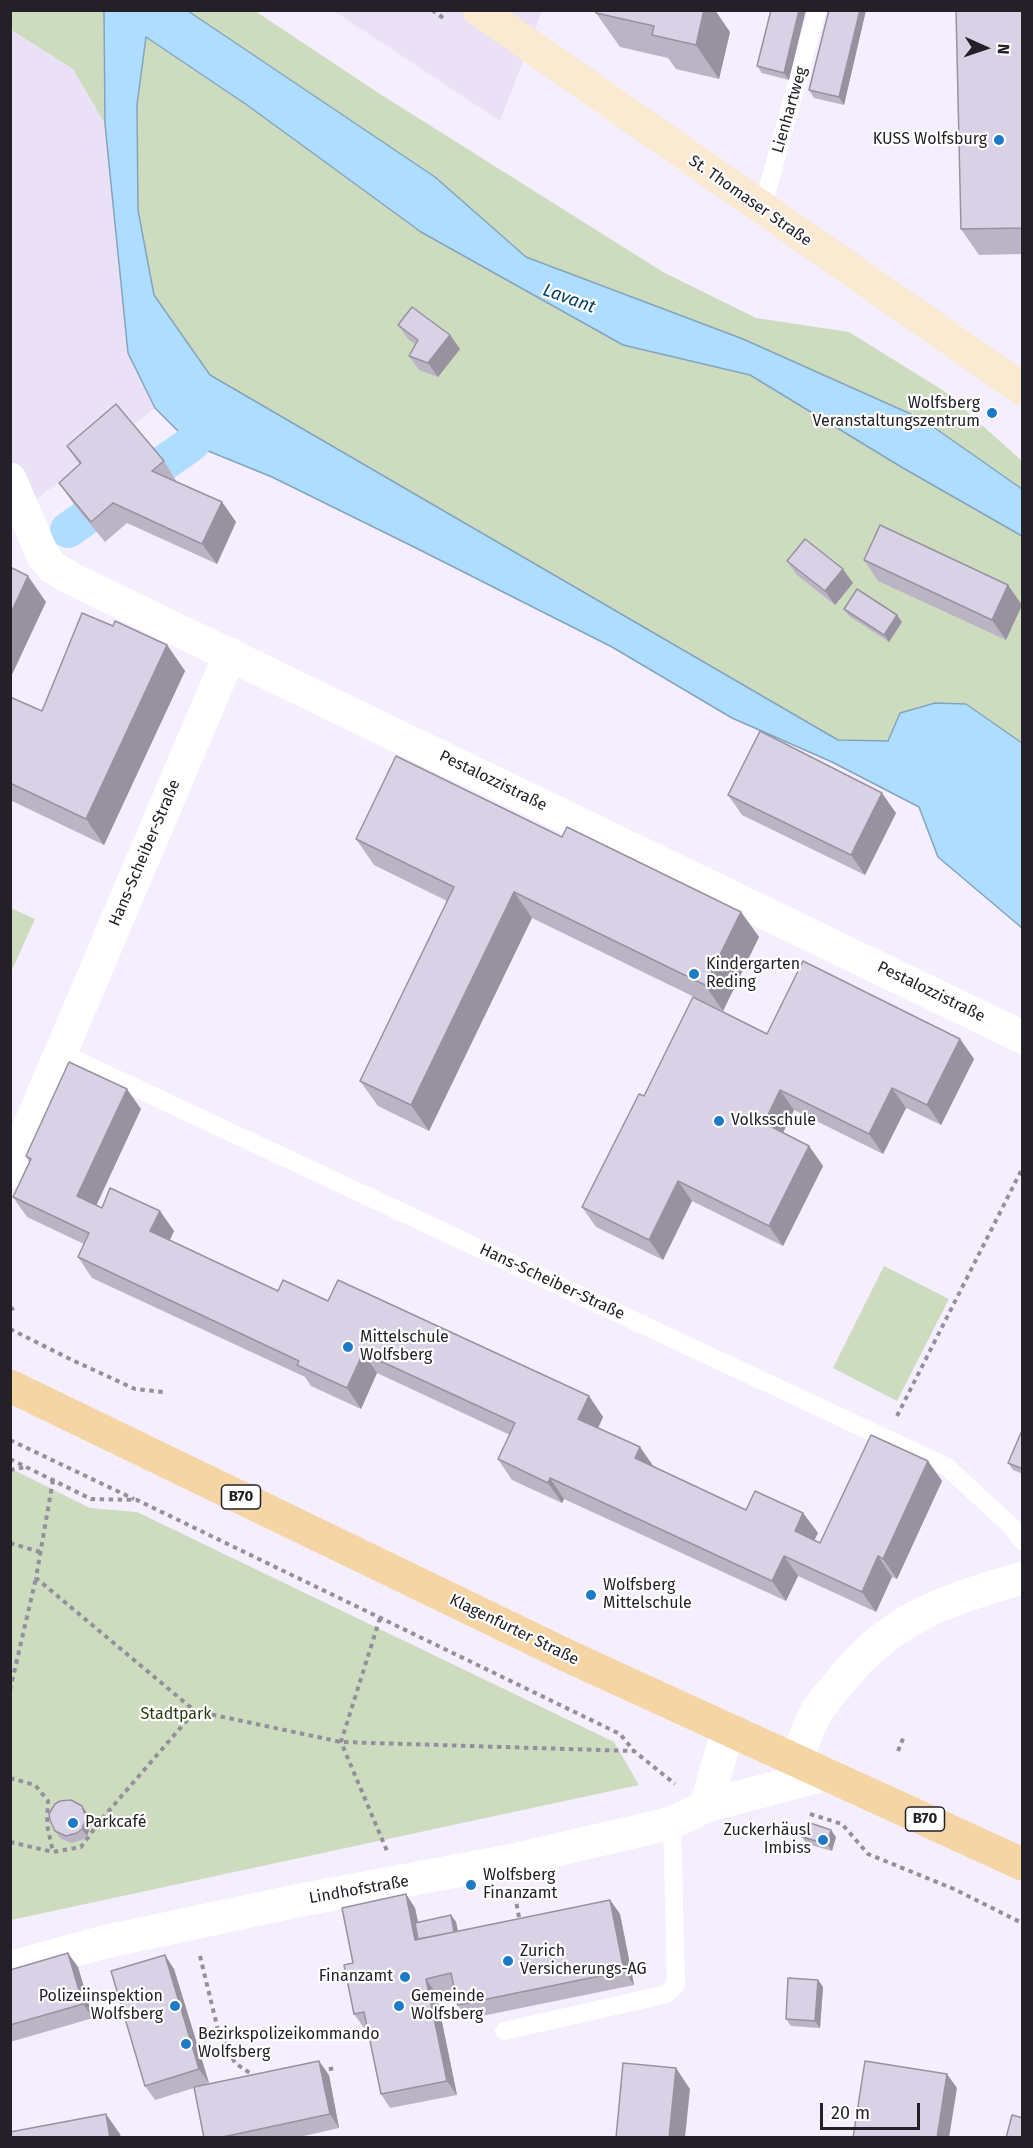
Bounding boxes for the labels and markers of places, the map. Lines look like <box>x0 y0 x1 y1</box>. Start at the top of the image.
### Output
place label: KUSS Wolfsburg <box>873 130 987 150</box>
marker: KUSS Wolfsburg <box>992 133 1006 147</box>
place label: Wolfsberg Veranstaltungszentrum <box>813 394 980 432</box>
marker: Wolfsberg Veranstaltungszentrum <box>985 406 999 420</box>
place label: Kindergarten Reding <box>706 955 800 993</box>
marker: Kindergarten Reding <box>687 967 701 981</box>
place label: Volksschule <box>731 1111 816 1131</box>
marker: Volksschule <box>712 1114 726 1128</box>
place label: Mittelschule Wolfsberg <box>360 1328 449 1366</box>
marker: Mittelschule Wolfsberg <box>341 1340 355 1354</box>
place label: Wolfsberg Mittelschule <box>603 1576 692 1614</box>
marker: Wolfsberg Mittelschule <box>584 1588 598 1602</box>
place label: Parkcafé <box>85 1813 146 1833</box>
marker: Parkcafé <box>66 1816 80 1830</box>
place label: Zuckerhäusl Imbiss <box>724 1821 811 1859</box>
marker: Zuckerhäusl Imbiss <box>816 1833 830 1847</box>
place label: Wolfsberg Finanzamt <box>483 1866 557 1904</box>
marker: Wolfsberg Finanzamt <box>464 1878 478 1892</box>
place label: Zurich Versicherungs-AG <box>520 1942 647 1980</box>
marker: Zurich Versicherungs-AG <box>501 1954 515 1968</box>
place label: Finanzamt <box>319 1967 393 1987</box>
marker: Finanzamt <box>398 1970 412 1984</box>
place label: Polizeiinspektion Wolfsberg <box>39 1987 163 2025</box>
place label: Gemeinde Wolfsberg <box>411 1987 484 2025</box>
marker: Polizeiinspektion Wolfsberg <box>168 1999 182 2013</box>
marker: Gemeinde Wolfsberg <box>392 1999 406 2013</box>
place label: Bezirkspolizeikommando Wolfsberg <box>198 2025 380 2063</box>
marker: Bezirkspolizeikommando Wolfsberg <box>179 2037 193 2051</box>

